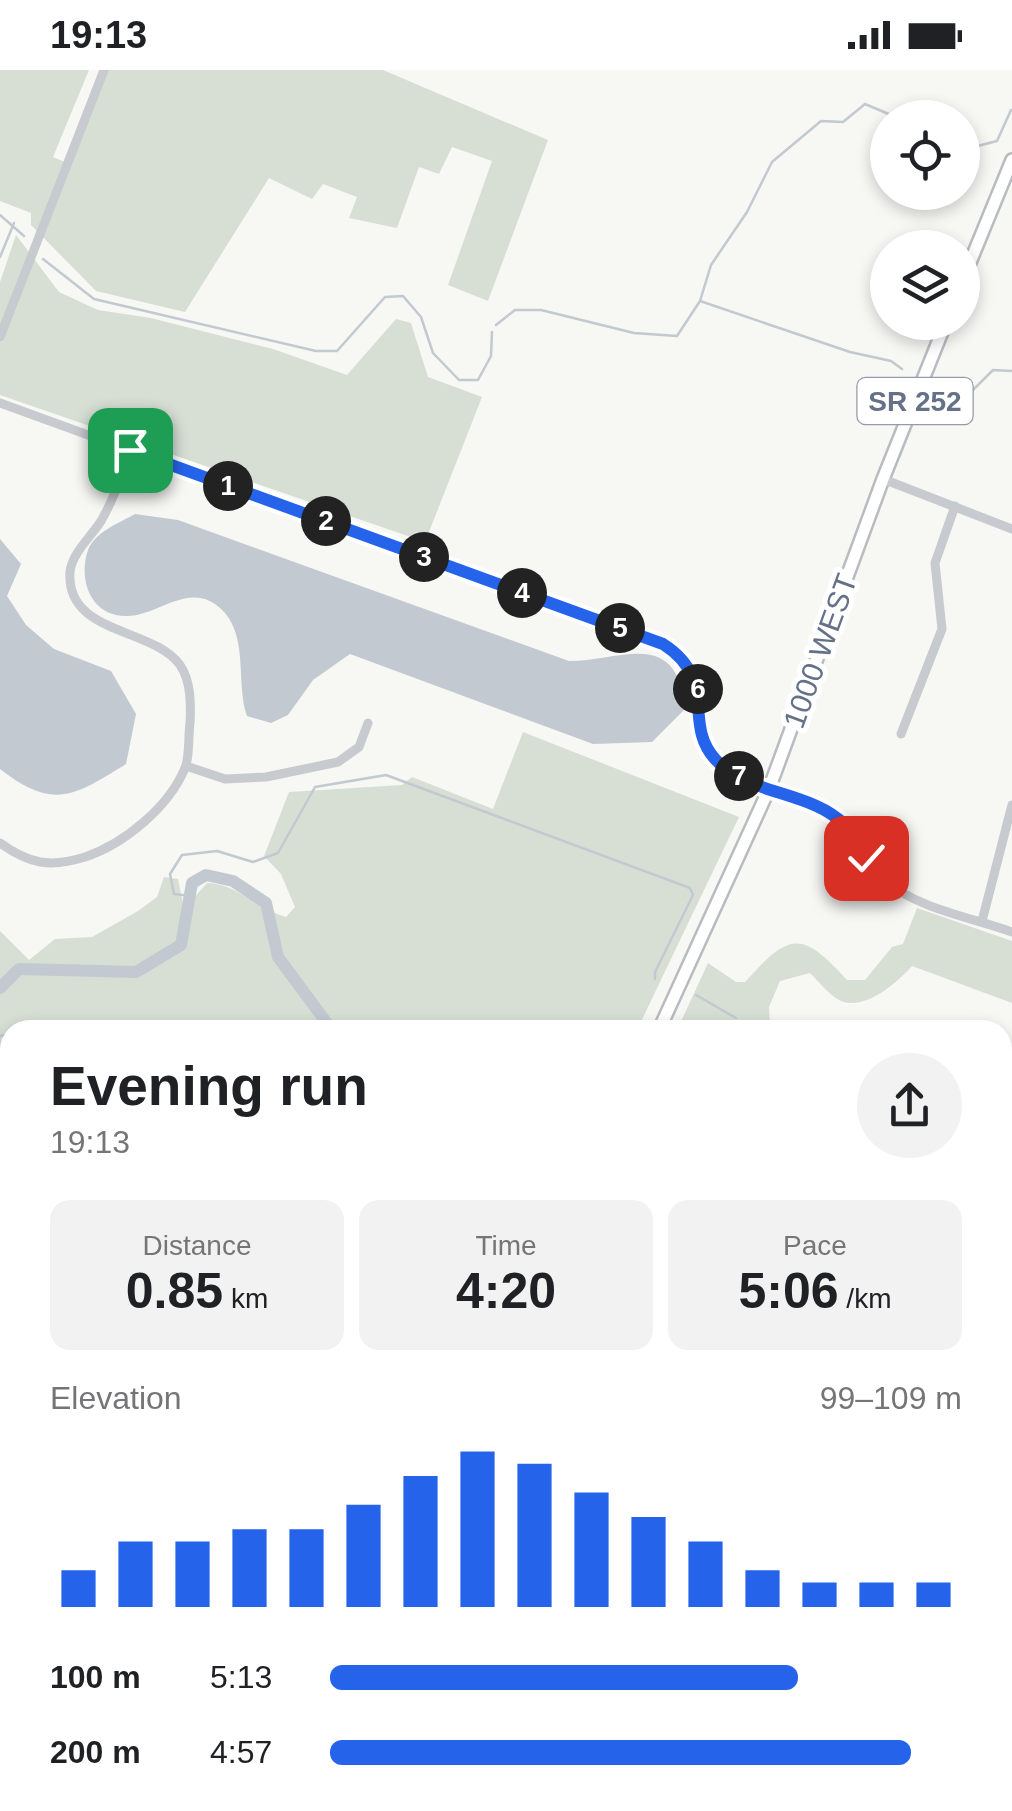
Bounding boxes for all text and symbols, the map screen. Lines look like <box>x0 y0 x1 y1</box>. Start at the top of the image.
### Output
text: 19:13 <box>50 14 147 56</box>
map controls <box>870 100 980 340</box>
button: locate <box>870 100 980 210</box>
button: layers <box>870 230 980 340</box>
road number: SR 252 <box>858 378 972 424</box>
pin <box>88 408 173 493</box>
icon: arrive <box>103 423 158 478</box>
pin: 1 <box>203 461 253 511</box>
text: 1 <box>220 470 236 501</box>
pin: 2 <box>301 496 351 546</box>
text: 2 <box>318 505 334 536</box>
pin: 3 <box>399 532 449 582</box>
text: 3 <box>416 541 432 572</box>
pin: 4 <box>497 568 547 618</box>
street label: 1000 WEST <box>777 569 863 733</box>
text: 4 <box>514 577 530 608</box>
pin: 5 <box>595 603 645 653</box>
text: 5 <box>612 612 628 643</box>
pin: 6 <box>673 664 723 714</box>
text: 6 <box>690 673 706 704</box>
pin: 7 <box>714 751 764 801</box>
text: 7 <box>731 760 747 791</box>
pin <box>824 816 909 901</box>
icon: check <box>839 831 894 886</box>
button: share <box>857 1053 962 1158</box>
text: Evening run <box>50 1055 368 1117</box>
text: 19:13 <box>50 1124 130 1160</box>
text: Distance <box>143 1230 251 1261</box>
text: Time <box>475 1230 537 1261</box>
text: Pace <box>783 1230 847 1261</box>
text: 0.85 <box>126 1263 223 1319</box>
text: 4:20 <box>456 1263 556 1319</box>
text: 5:06 <box>739 1263 839 1319</box>
text: km <box>223 1283 268 1314</box>
text: /km <box>839 1283 891 1314</box>
text: Elevation <box>50 1380 182 1416</box>
text: 99–109 m <box>820 1380 962 1416</box>
text: 100 m <box>50 1659 141 1695</box>
text: 5:13 <box>210 1659 272 1695</box>
text: 200 m <box>50 1734 141 1770</box>
text: 4:57 <box>210 1734 272 1770</box>

